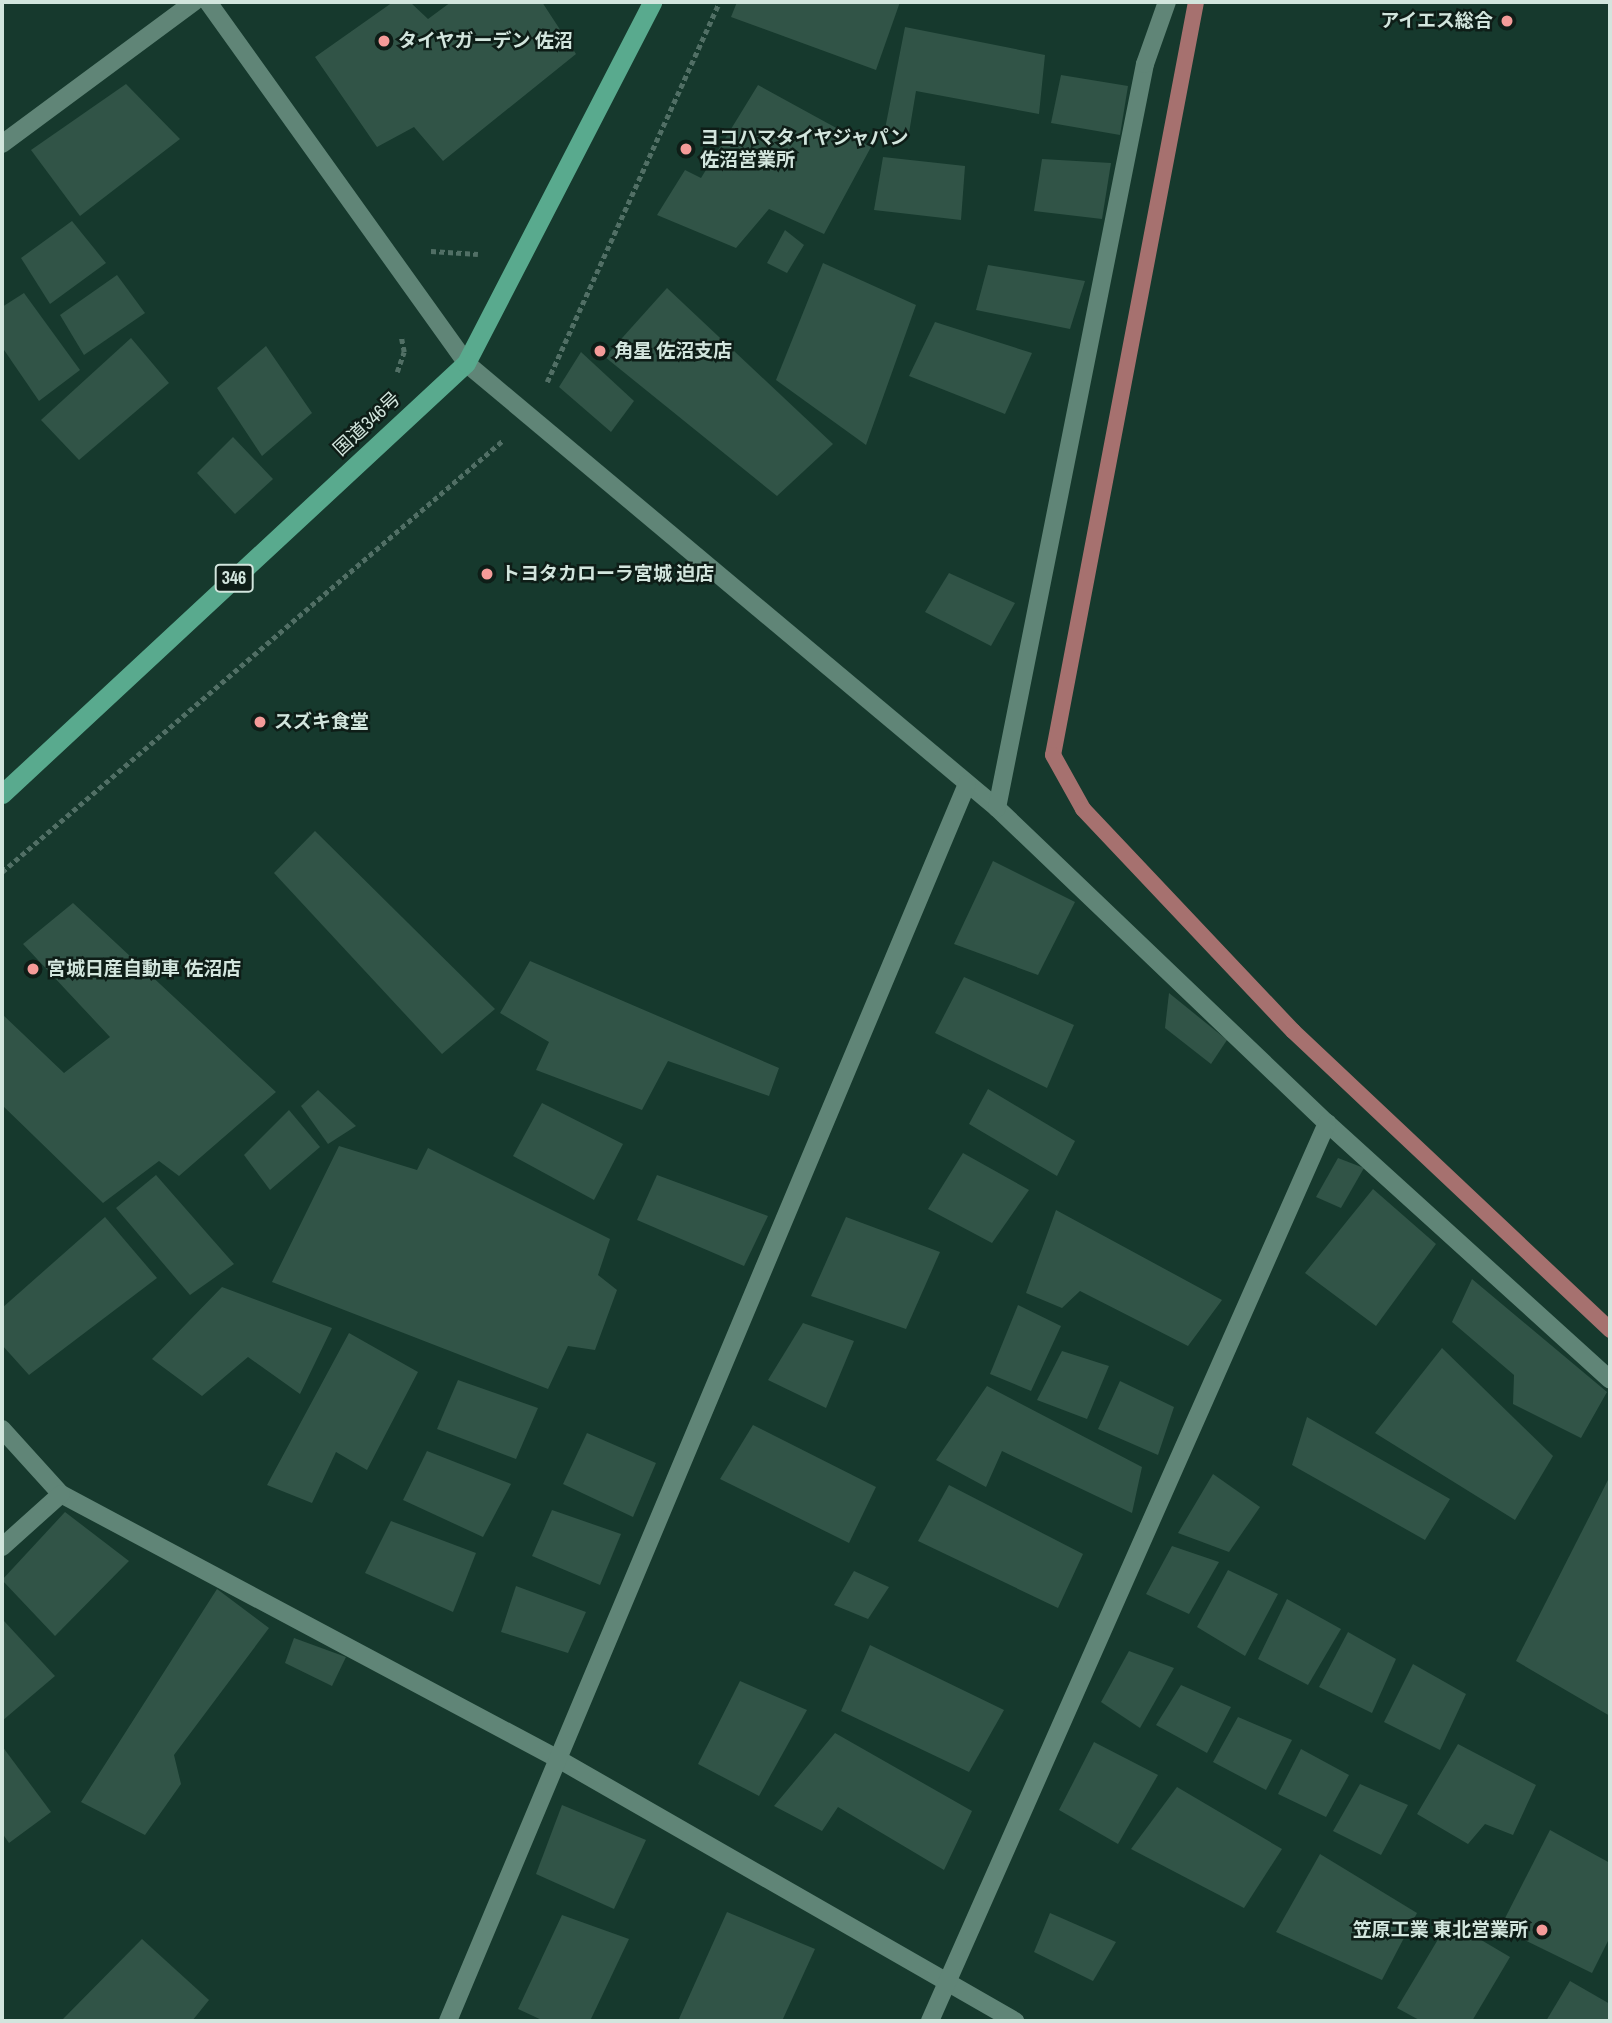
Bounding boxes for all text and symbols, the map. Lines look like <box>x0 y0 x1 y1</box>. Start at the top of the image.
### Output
place label: アイエス総合 <box>1379 10 1493 32</box>
marker: アイエス総合 <box>1499 13 1515 29</box>
place label: タイヤガーデン 佐沼 <box>398 30 573 52</box>
marker: タイヤガーデン 佐沼 <box>376 33 392 49</box>
place label: ヨコハマタイヤジャパン 佐沼営業所 <box>700 127 909 171</box>
marker: ヨコハマタイヤジャパン 佐沼営業所 <box>678 141 694 157</box>
place label: 角星 佐沼支店 <box>614 340 732 362</box>
marker: 角星 佐沼支店 <box>592 343 608 359</box>
street label: 国道346号 <box>329 387 405 461</box>
place label: トヨタカローラ宮城 迫店 <box>501 563 714 585</box>
road number: 346 <box>213 564 255 592</box>
marker: トヨタカローラ宮城 迫店 <box>479 566 495 582</box>
place label: スズキ食堂 <box>274 711 369 733</box>
marker: スズキ食堂 <box>252 714 268 730</box>
place label: 宮城日産自動車 佐沼店 <box>47 958 241 980</box>
marker: 宮城日産自動車 佐沼店 <box>25 961 41 977</box>
place label: 笠原工業 東北営業所 <box>1353 1919 1528 1941</box>
marker: 笠原工業 東北営業所 <box>1534 1922 1550 1938</box>

